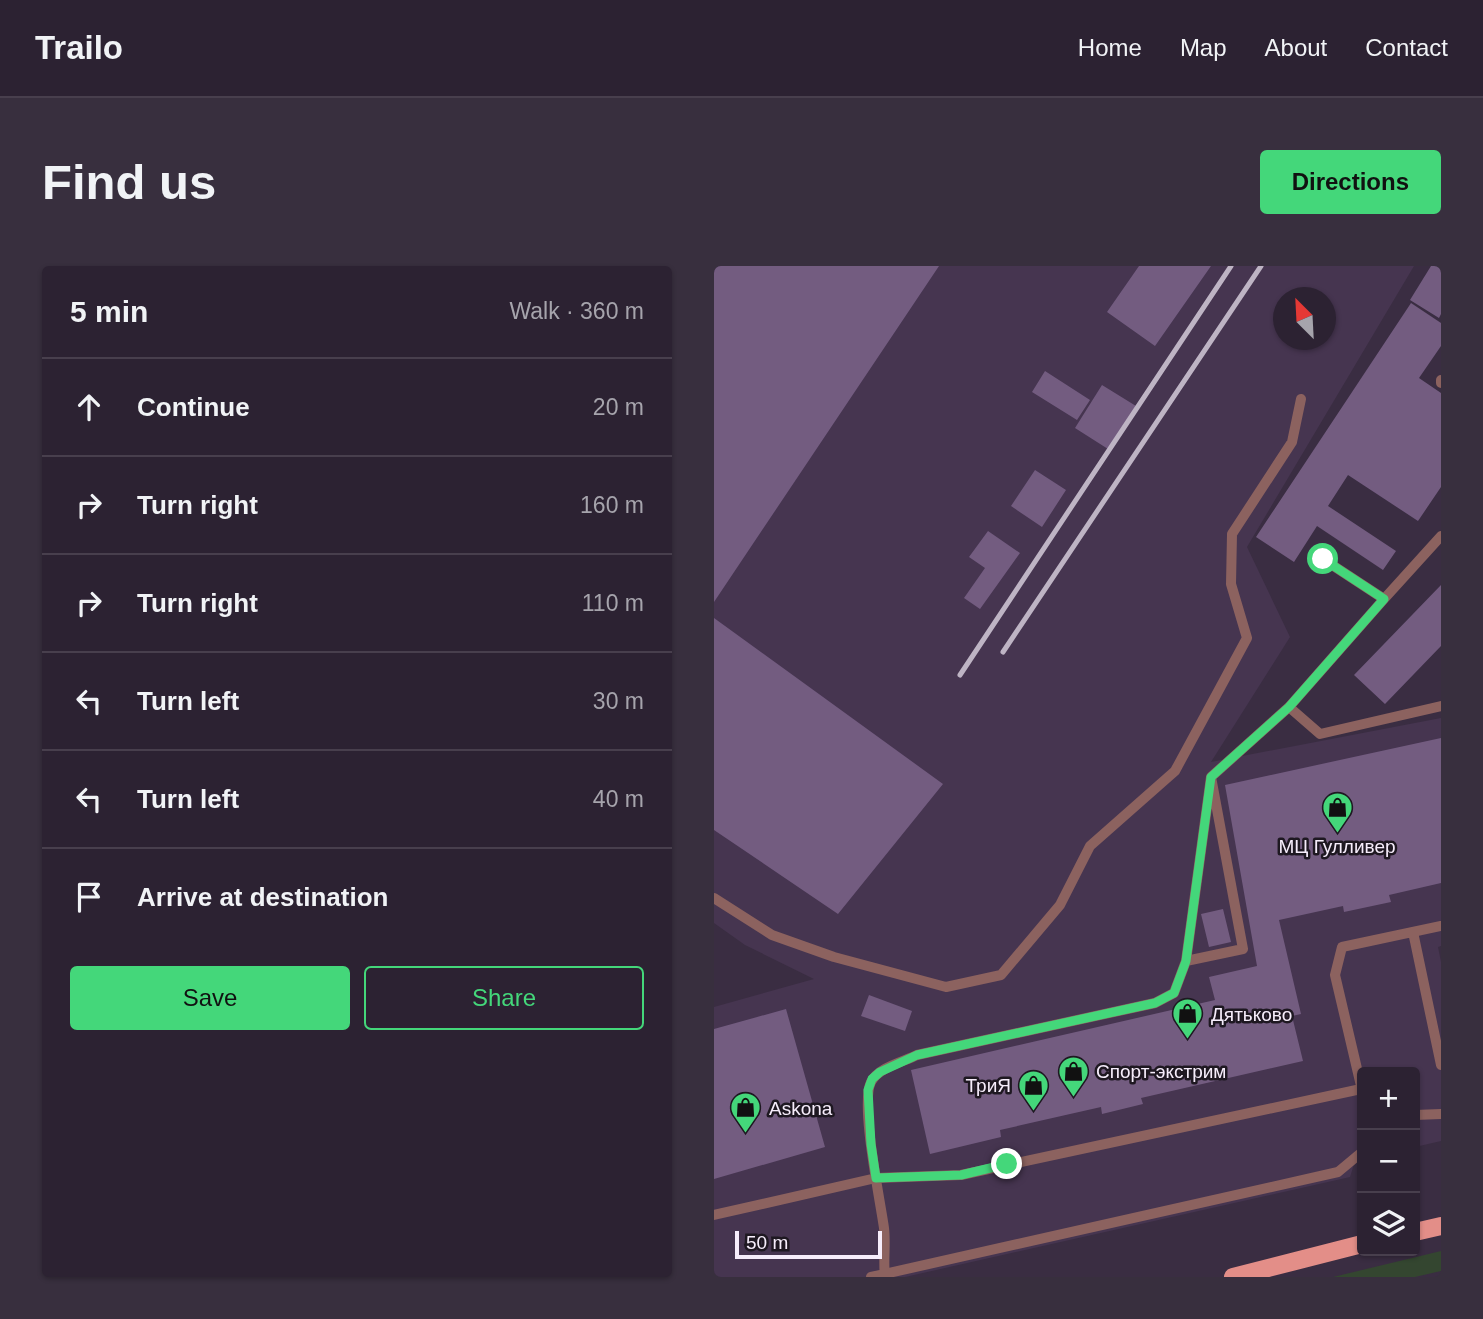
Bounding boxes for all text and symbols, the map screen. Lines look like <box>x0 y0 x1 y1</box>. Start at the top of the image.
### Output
text: Trailo <box>35 29 123 66</box>
text: Home <box>1078 34 1142 61</box>
text: Map <box>1180 34 1227 61</box>
text: About <box>1265 34 1327 61</box>
text: Contact <box>1365 34 1448 61</box>
button: Directions <box>1260 150 1441 214</box>
text: Find us <box>42 155 216 209</box>
north arrow <box>1273 287 1336 350</box>
text: 5 min <box>70 295 148 328</box>
text: Walk · 360 m <box>509 298 644 324</box>
icon: ahead <box>70 388 108 426</box>
text: Continue <box>137 392 250 422</box>
text: 20 m <box>593 394 644 420</box>
icon: right <box>70 486 108 524</box>
text: Turn right <box>137 490 258 520</box>
text: 160 m <box>580 492 644 518</box>
route start <box>1307 543 1338 574</box>
icon: right <box>70 584 108 622</box>
text: Turn right <box>137 588 258 618</box>
text: 110 m <box>582 590 644 616</box>
icon: left <box>70 682 108 720</box>
text: Turn left <box>137 686 239 716</box>
text: 30 m <box>593 688 644 714</box>
icon: left <box>70 780 108 818</box>
text: Turn left <box>137 784 239 814</box>
text: 40 m <box>593 786 644 812</box>
shop icon: МЦ Гулливер <box>1320 790 1354 834</box>
place label: МЦ Гулливер <box>1278 836 1396 857</box>
icon: arrive <box>70 878 108 916</box>
text: Arrive at destination <box>137 882 388 912</box>
button: Save <box>70 966 350 1030</box>
button: Share <box>364 966 644 1030</box>
shop icon: Дятьково <box>1171 997 1205 1041</box>
place label: Дятьково <box>1211 1004 1292 1025</box>
shop icon: Спорт-экстрим <box>1056 1054 1090 1098</box>
place label: Спорт-экстрим <box>1096 1061 1226 1082</box>
map controls <box>1357 1067 1420 1256</box>
button: + <box>1357 1067 1420 1130</box>
shop icon: ТриЯ <box>1017 1068 1051 1112</box>
place label: ТриЯ <box>966 1075 1011 1096</box>
shop icon: Askona <box>729 1091 763 1135</box>
place label: Askona <box>769 1098 833 1119</box>
button: − <box>1357 1130 1420 1193</box>
route end <box>991 1148 1022 1179</box>
button: layers <box>1357 1193 1420 1256</box>
scale bar <box>735 1228 882 1260</box>
text: 50 m <box>746 1232 788 1253</box>

